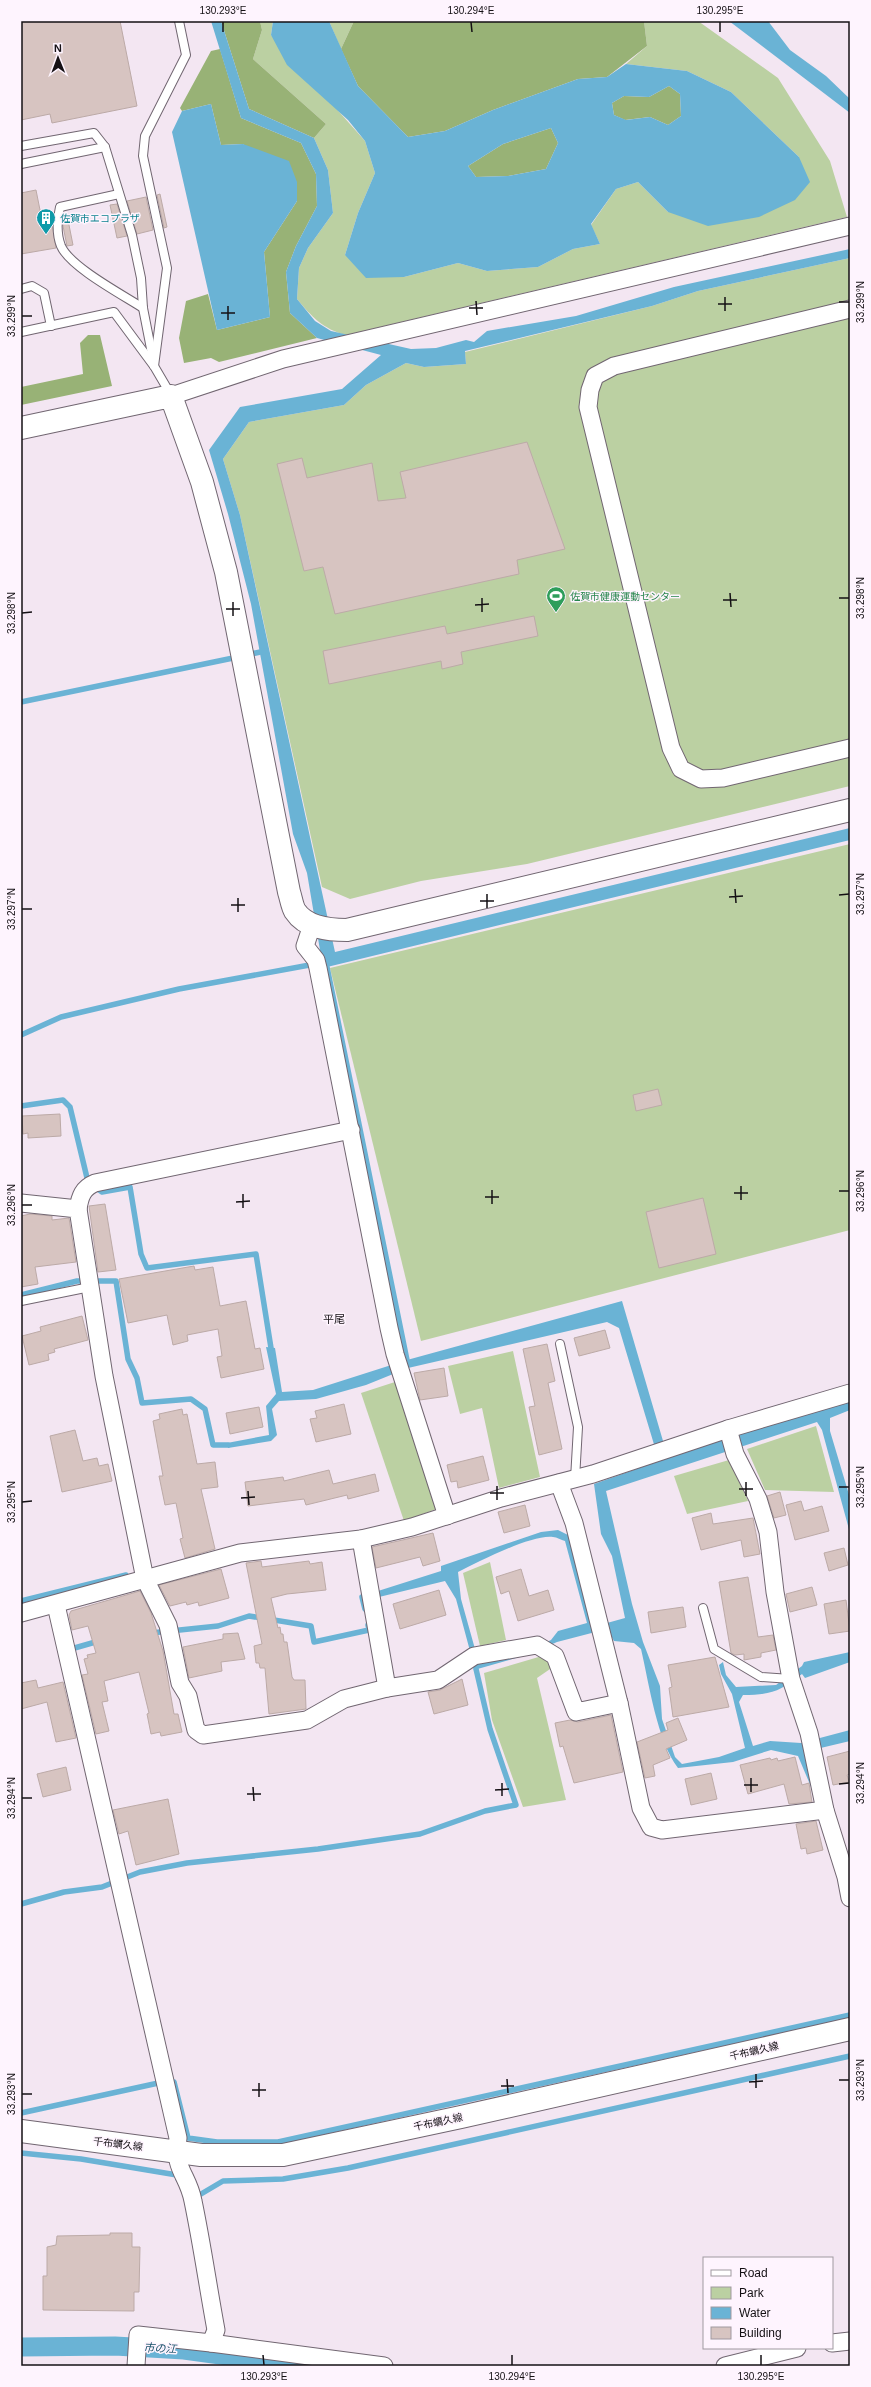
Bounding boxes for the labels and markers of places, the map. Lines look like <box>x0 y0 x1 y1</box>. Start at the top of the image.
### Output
building icon: 佐賀市エコプラザ <box>35 207 57 235</box>
place label: 佐賀市エコプラザ <box>60 213 140 224</box>
sports icon: 佐賀市健康運動センター <box>545 585 567 613</box>
place label: 佐賀市健康運動センター <box>570 591 680 602</box>

